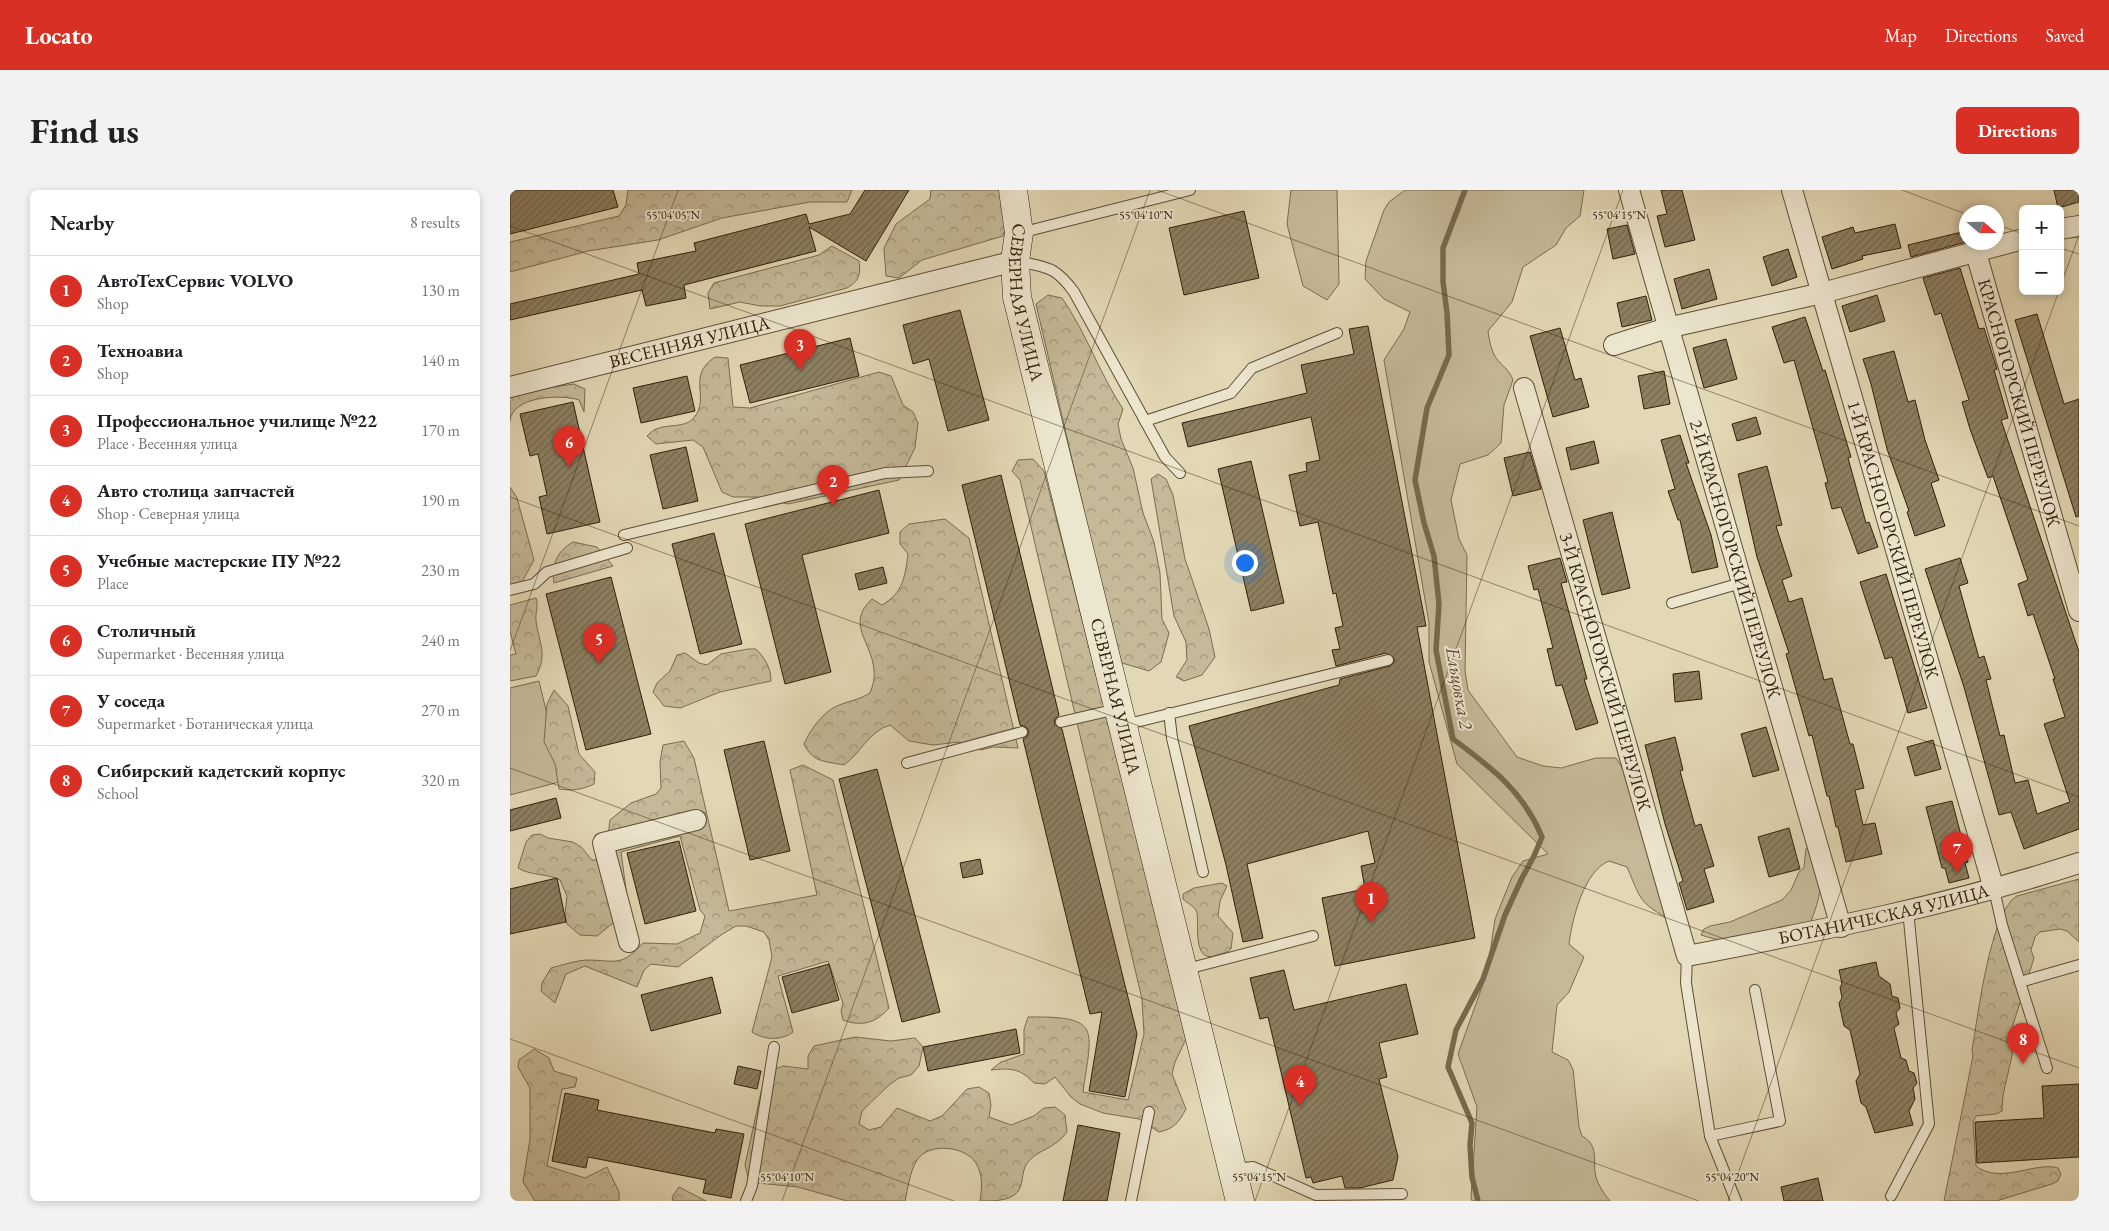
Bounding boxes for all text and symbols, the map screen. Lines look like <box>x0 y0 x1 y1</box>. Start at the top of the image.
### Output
text: Locato <box>25 20 93 51</box>
text: Map <box>1885 24 1917 47</box>
text: Directions <box>1945 24 2017 47</box>
text: Saved <box>2045 24 2084 47</box>
button: Directions <box>1956 107 2079 154</box>
text: Find us <box>30 108 139 153</box>
north arrow <box>1959 205 2004 250</box>
map controls <box>2019 205 2064 295</box>
button: + <box>2019 205 2064 250</box>
text: 55°04'05"N <box>646 207 700 223</box>
text: 55°04'10"N <box>1119 207 1173 223</box>
text: 55°04'15"N <box>1592 207 1646 223</box>
text: Nearby <box>50 209 114 236</box>
text: 8 results <box>410 212 460 233</box>
street label: СЕВЕРНАЯ УЛИЦА <box>1004 222 1049 384</box>
button: − <box>2019 250 2064 295</box>
text: АвтоТехСервис VOLVO <box>97 268 293 293</box>
street label: КРАСНОГОРСКИЙ ПЕРЕУЛОК <box>1973 276 2066 530</box>
text: 1 <box>62 280 70 301</box>
text: 130 m <box>421 280 460 301</box>
text: Shop <box>97 293 129 314</box>
street label: ВЕСЕННЯЯ УЛИЦА <box>607 311 773 373</box>
pin: 3 <box>784 329 816 370</box>
text: Техноавиа <box>97 338 183 363</box>
text: 2 <box>62 350 70 371</box>
text: 140 m <box>421 350 460 371</box>
text: Shop <box>97 363 129 384</box>
street label: 1-Й КРАСНОГОРСКИЙ ПЕРЕУЛОК <box>1842 398 1945 681</box>
text: Профессиональное училище №22 <box>97 408 377 433</box>
street label: 2-Й КРАСНОГОРСКИЙ ПЕРЕУЛОК <box>1685 417 1787 701</box>
text: 3 <box>62 420 70 441</box>
text: 170 m <box>421 420 460 441</box>
pin: 6 <box>553 426 585 467</box>
text: Place · Весенняя улица <box>97 433 238 454</box>
pin: 2 <box>817 465 849 506</box>
text: Авто столица запчастей <box>97 478 295 503</box>
text: 4 <box>62 490 70 511</box>
text: 190 m <box>421 490 460 511</box>
text: Shop · Северная улица <box>97 503 240 524</box>
street label: 3-Й КРАСНОГОРСКИЙ ПЕРЕУЛОК <box>1555 530 1657 813</box>
text: Учебные мастерские ПУ №22 <box>97 548 341 573</box>
your location <box>1232 550 1258 576</box>
text: 5 <box>62 560 70 581</box>
text: 230 m <box>421 560 460 581</box>
text: Place <box>97 573 129 594</box>
street label: СЕВЕРНАЯ УЛИЦА <box>1086 616 1146 777</box>
text: Столичный <box>97 618 196 643</box>
pin: 5 <box>583 623 615 664</box>
text: 6 <box>62 630 70 651</box>
text: 240 m <box>421 630 460 651</box>
text: Supermarket · Весенняя улица <box>97 643 285 664</box>
water label: Ельцовка 2 <box>1440 644 1479 732</box>
text: У соседа <box>97 688 165 713</box>
text: 7 <box>62 700 70 721</box>
text: 270 m <box>421 700 460 721</box>
text: Supermarket · Ботаническая улица <box>97 713 313 734</box>
text: Сибирский кадетский корпус <box>97 758 346 783</box>
text: 8 <box>62 770 70 791</box>
text: 320 m <box>421 770 460 791</box>
text: School <box>97 783 139 804</box>
pin: 7 <box>1941 832 1973 873</box>
street label: БОТАНИЧЕСКАЯ УЛИЦА <box>1776 878 1992 949</box>
pin: 1 <box>1355 882 1387 923</box>
pin: 8 <box>2007 1023 2039 1064</box>
pin: 4 <box>1284 1065 1316 1106</box>
text: 55°04'10"N <box>760 1169 814 1185</box>
text: 55°04'15"N <box>1232 1169 1286 1185</box>
text: 55°04'20"N <box>1705 1169 1759 1185</box>

